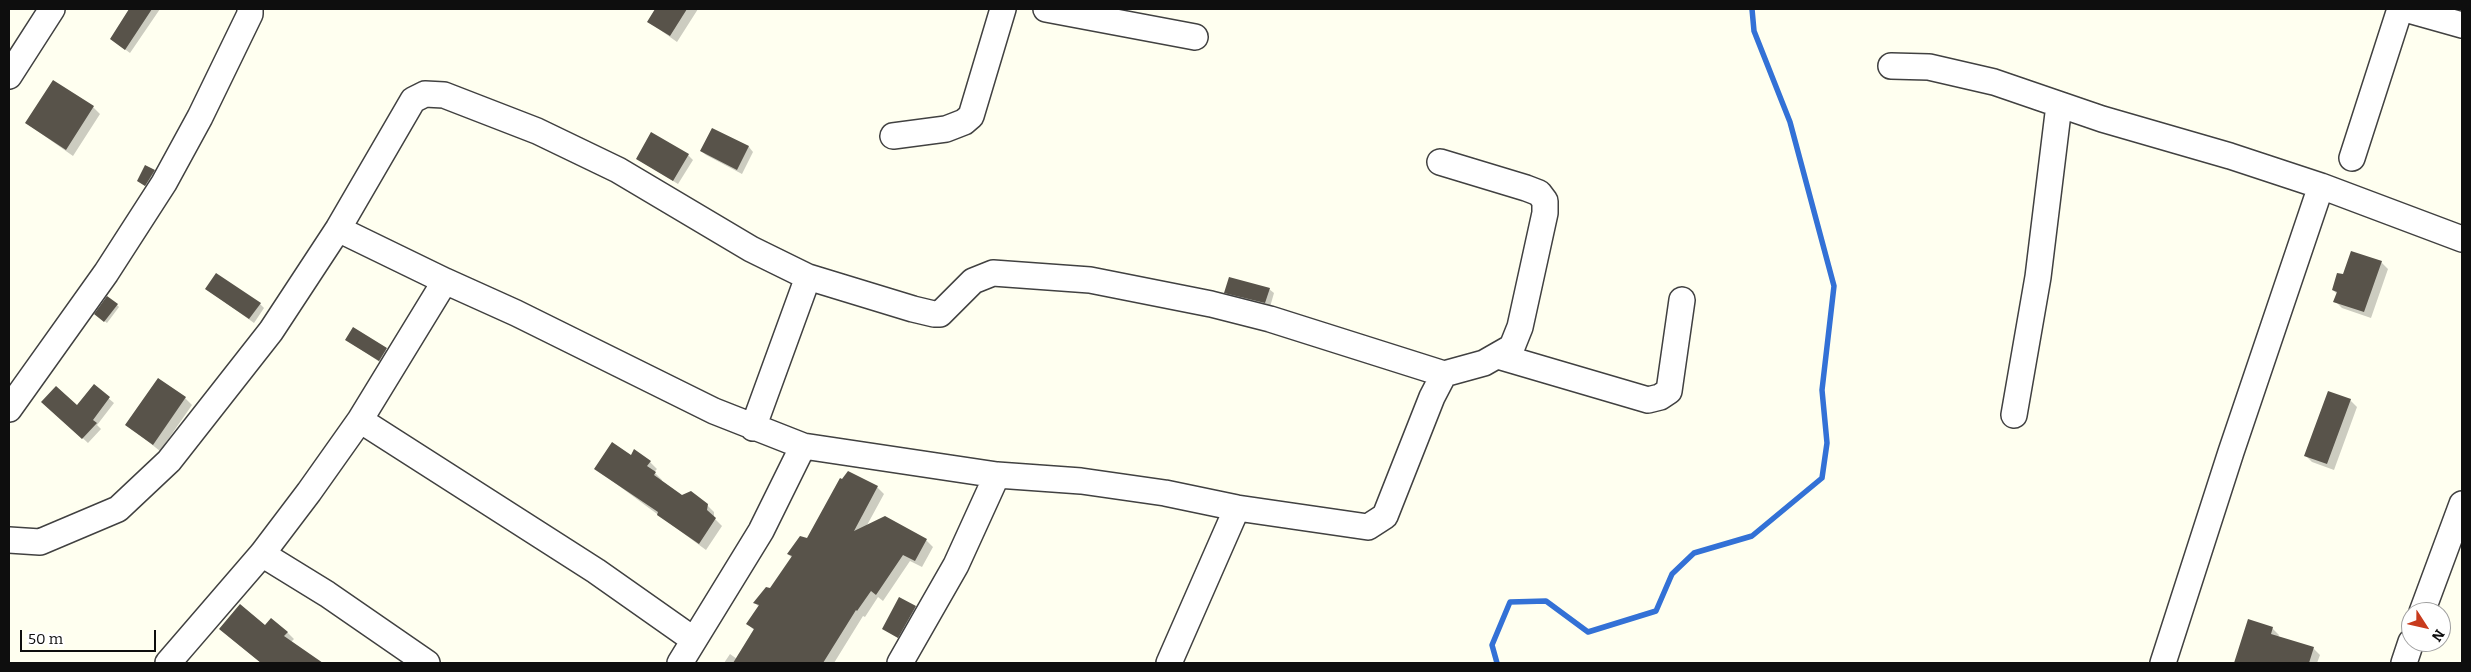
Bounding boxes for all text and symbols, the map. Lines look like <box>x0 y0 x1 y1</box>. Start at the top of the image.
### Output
north arrow <box>2401 602 2451 652</box>
scale bar <box>22 620 159 652</box>
text: N <box>2428 626 2448 645</box>
text: 50 m <box>28 630 63 648</box>

